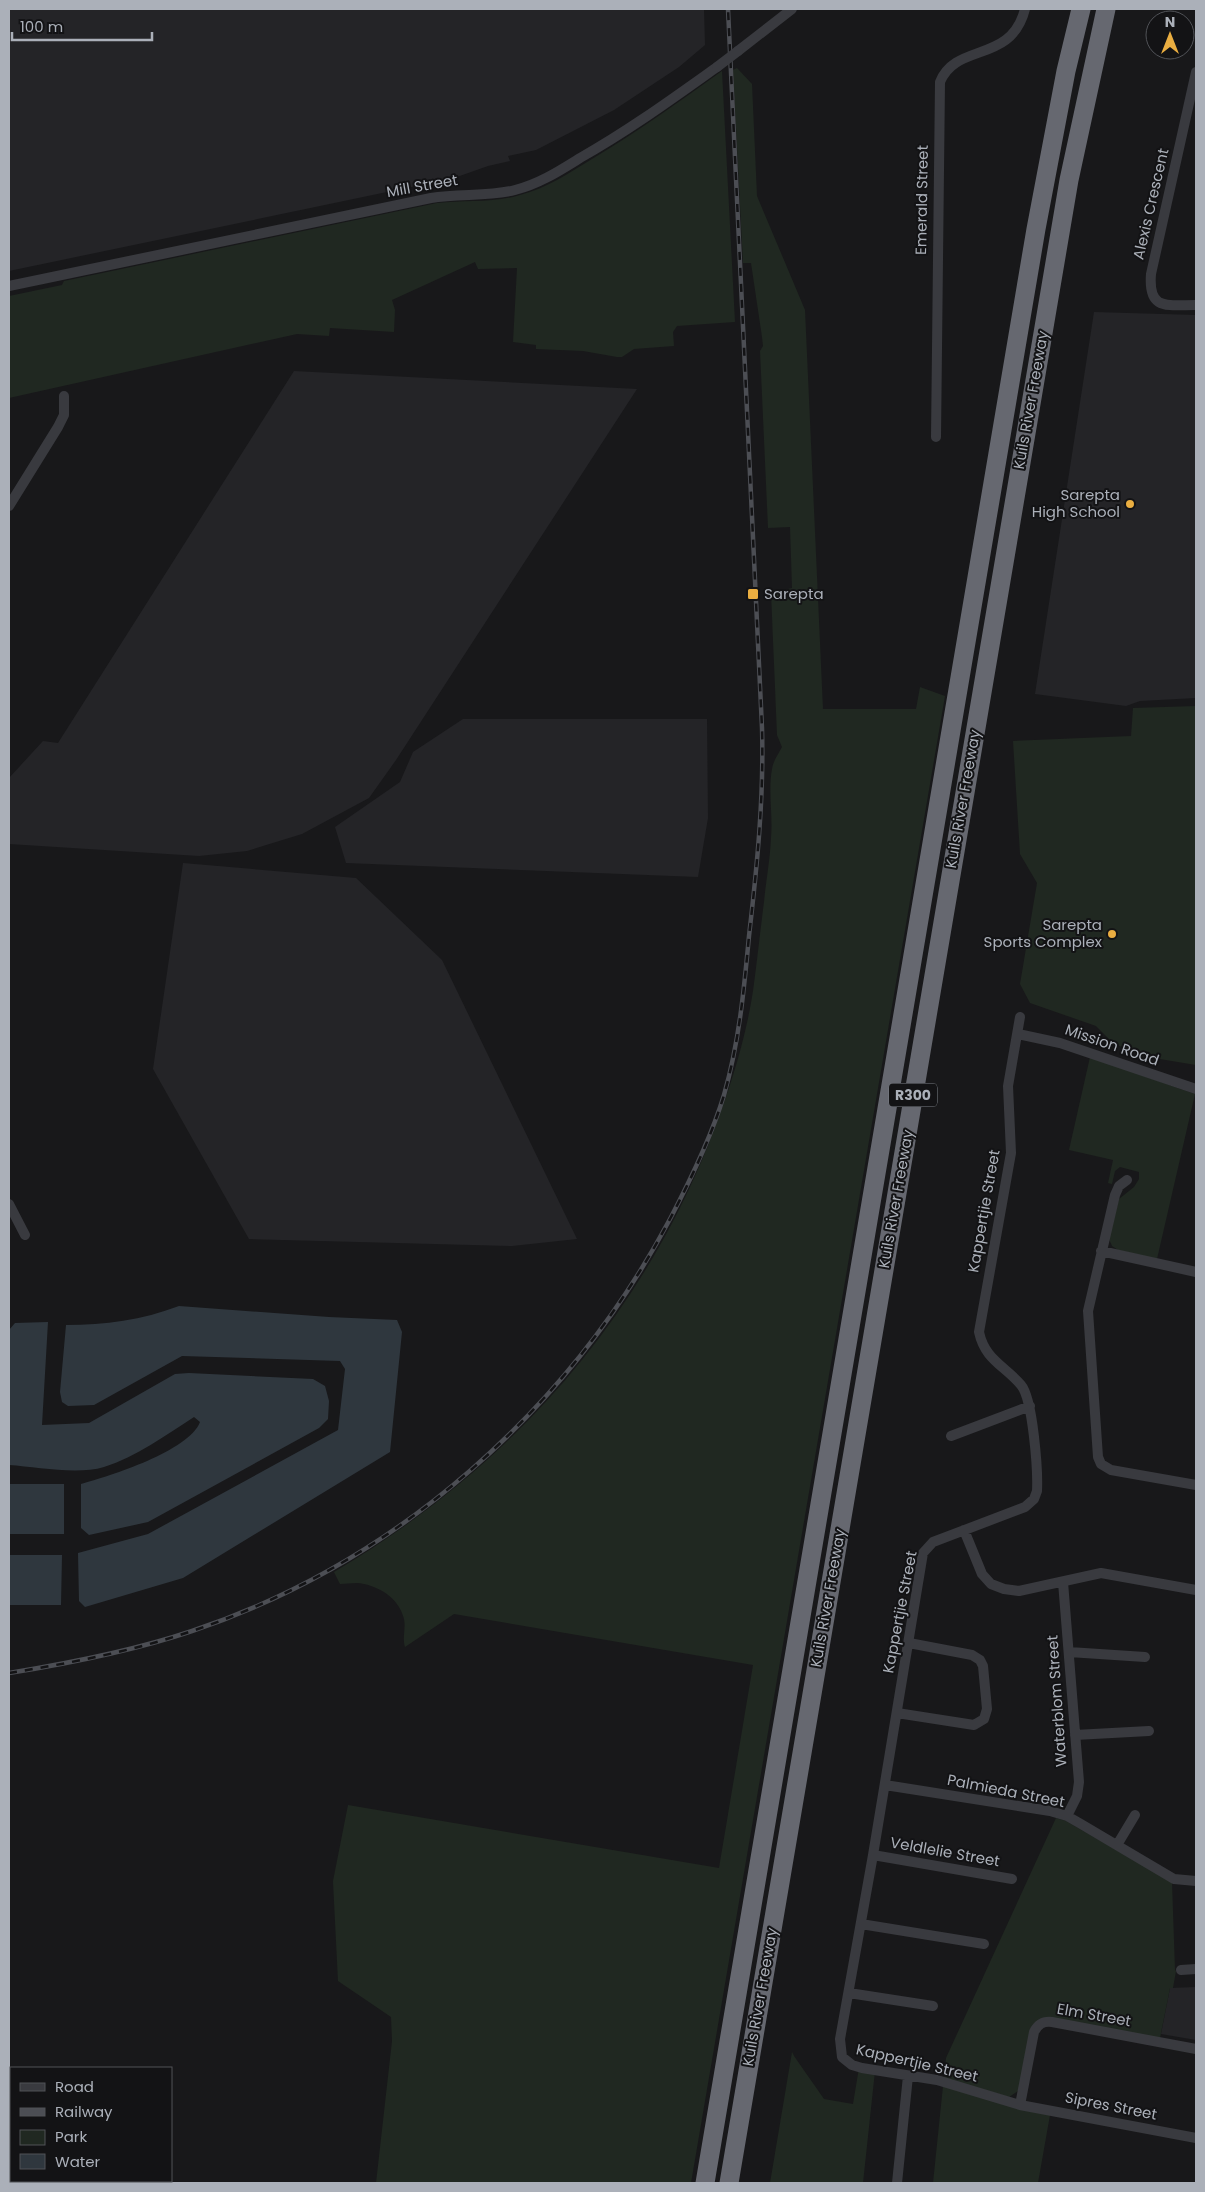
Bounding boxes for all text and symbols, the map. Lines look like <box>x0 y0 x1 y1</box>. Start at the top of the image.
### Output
scale bar <box>12 10 152 42</box>
north arrow <box>1145 10 1195 60</box>
text: N <box>1165 12 1175 32</box>
text: 100 m <box>20 16 63 37</box>
street label: Emerald Street <box>910 145 933 255</box>
street label: Alexis Crescent <box>1128 146 1174 262</box>
street label: Mill Street <box>385 169 459 202</box>
street label: Kuils River Freeway <box>1008 328 1053 471</box>
place label: Sarepta High School <box>1032 484 1120 522</box>
marker: Sarepta High School <box>1124 498 1136 510</box>
place label: Sarepta <box>764 583 824 604</box>
marker: Sarepta <box>746 587 760 601</box>
street label: Kuils River Freeway <box>940 727 985 870</box>
place label: Sarepta Sports Complex <box>984 914 1102 952</box>
marker: Sarepta Sports Complex <box>1106 928 1118 940</box>
street label: Mission Road <box>1062 1019 1162 1070</box>
road number: R300 <box>889 1084 937 1106</box>
street label: Kuils River Freeway <box>873 1127 918 1270</box>
street label: Kappertjie Street <box>962 1148 1005 1274</box>
street label: Kuils River Freeway <box>805 1526 850 1669</box>
street label: Kappertjie Street <box>877 1549 922 1675</box>
street label: Waterblom Street <box>1041 1634 1072 1768</box>
street label: Palmieda Street <box>946 1769 1067 1812</box>
street label: Veldlelie Street <box>889 1832 1002 1871</box>
street label: Kuils River Freeway <box>737 1925 782 2068</box>
street label: Elm Street <box>1055 1998 1133 2031</box>
street label: Kappertjie Street <box>854 2038 980 2087</box>
legend <box>10 2067 172 2182</box>
text: Road <box>55 2076 94 2097</box>
street label: Sipres Street <box>1063 2086 1159 2125</box>
text: Railway <box>55 2101 113 2122</box>
text: Park <box>55 2126 87 2147</box>
text: Water <box>55 2151 101 2172</box>

